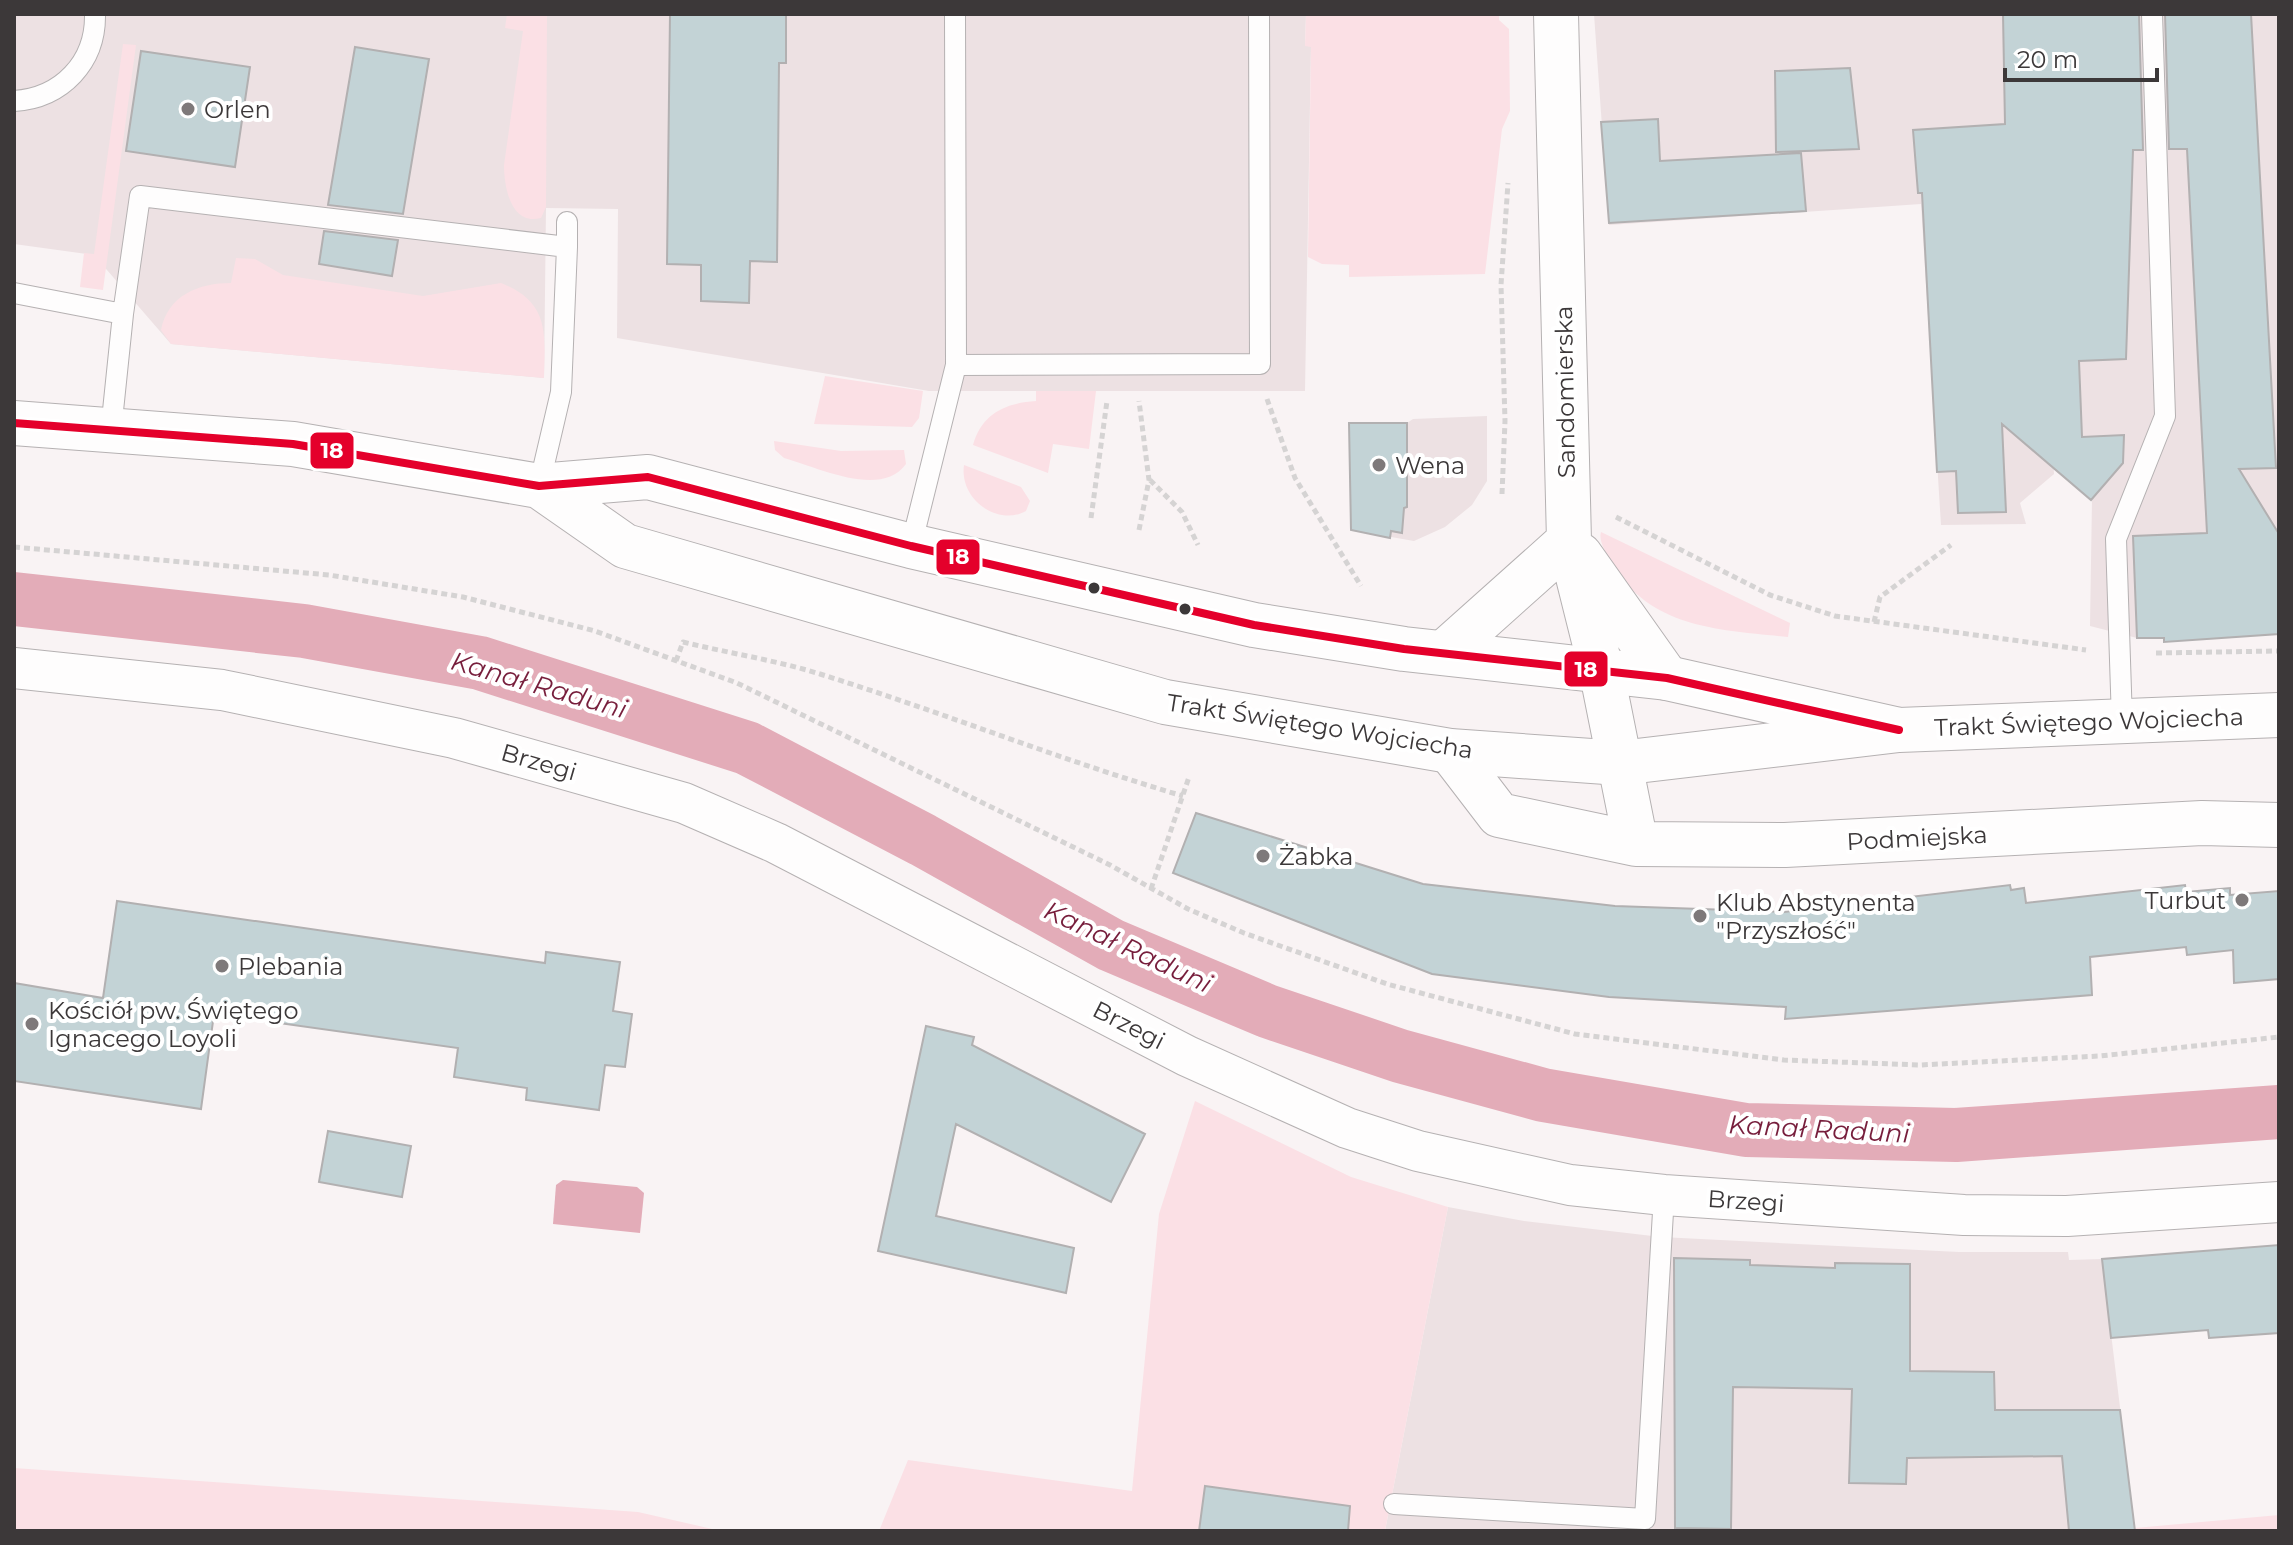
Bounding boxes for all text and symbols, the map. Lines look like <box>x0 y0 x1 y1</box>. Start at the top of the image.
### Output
scale bar <box>2005 32 2157 82</box>
text: 20 m <box>2017 45 2078 74</box>
place label: Orlen <box>204 95 271 124</box>
marker: Orlen <box>179 100 197 118</box>
street label: Sandomierska <box>1549 306 1581 478</box>
line badge: 18 <box>309 431 355 470</box>
text: 18 <box>320 437 344 464</box>
place label: Wena <box>1395 451 1465 480</box>
marker: Wena <box>1370 456 1388 474</box>
line badge: 18 <box>935 538 981 576</box>
text: 18 <box>946 543 970 570</box>
unlabelled marker <box>1086 580 1102 596</box>
unlabelled marker <box>1177 601 1193 617</box>
water label: Kanał Raduni <box>447 645 632 726</box>
line badge: 18 <box>1563 650 1609 688</box>
text: 18 <box>1574 656 1598 683</box>
street label: Trakt Świętego Wojciecha <box>1165 687 1475 765</box>
street label: Trakt Świętego Wojciecha <box>1934 702 2244 742</box>
street label: Brzegi <box>498 737 580 787</box>
street label: Podmiejska <box>1846 820 1988 856</box>
place label: Żabka <box>1279 842 1353 871</box>
marker: Żabka <box>1254 847 1272 865</box>
place label: Turbut <box>2145 886 2226 915</box>
place label: Klub Abstynenta "Przyszłość" <box>1716 888 1916 945</box>
marker: Turbut <box>2233 891 2251 909</box>
water label: Kanał Raduni <box>1039 894 1218 1000</box>
marker: Klub Abstynenta "Przyszłość" <box>1691 907 1709 925</box>
place label: Plebania <box>238 952 343 981</box>
marker: Plebania <box>213 957 231 975</box>
street label: Brzegi <box>1088 995 1170 1055</box>
place label: Kościół pw. Świętego Ignacego Loyoli <box>48 996 298 1053</box>
marker: Kościół pw. Świętego Ignacego Loyoli <box>23 1015 41 1033</box>
water label: Kanał Raduni <box>1728 1108 1911 1150</box>
street label: Brzegi <box>1706 1184 1786 1218</box>

